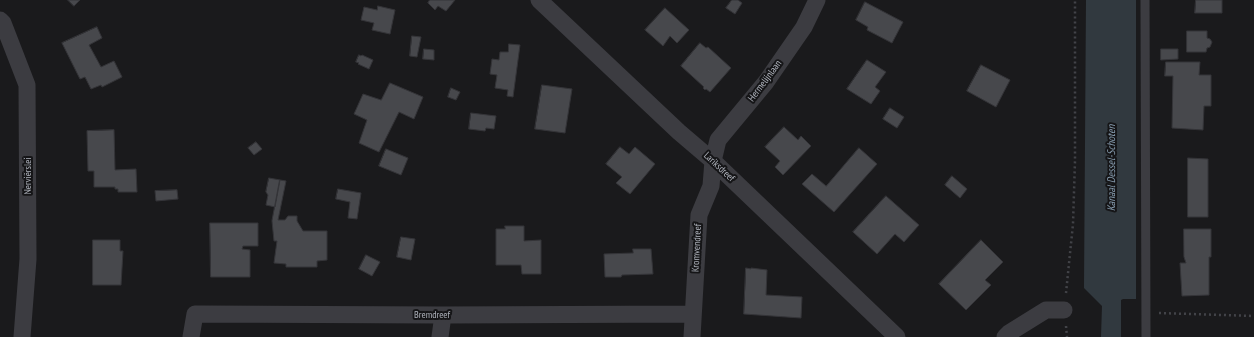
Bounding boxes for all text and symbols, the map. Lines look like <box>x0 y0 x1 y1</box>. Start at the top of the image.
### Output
street label: Hermelijnlaan <box>746 58 784 104</box>
water label: Kanaal Dessel-Schoten <box>1105 125 1119 211</box>
street label: Lariksdreef <box>701 150 737 184</box>
street label: Nerviërslei <box>22 157 34 195</box>
street label: Kromvendreef <box>690 223 704 273</box>
street label: Bremdreef <box>414 309 450 321</box>

